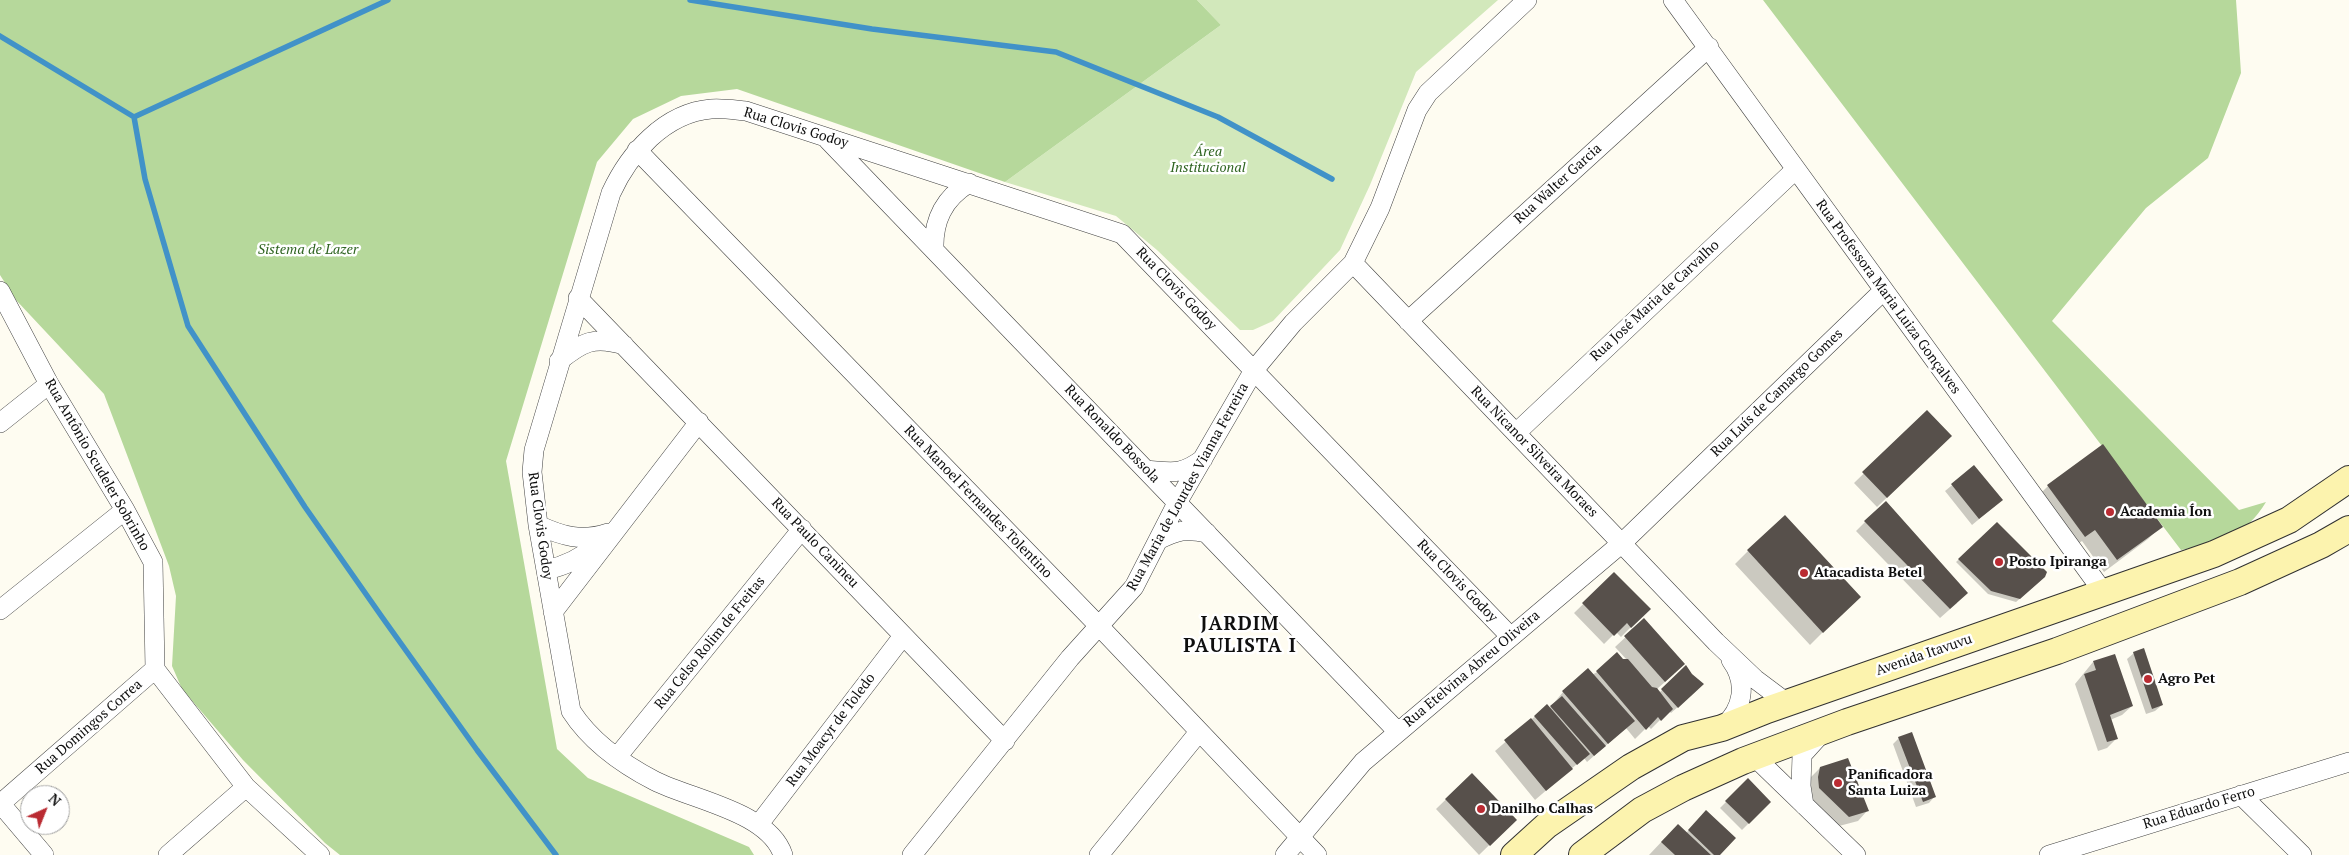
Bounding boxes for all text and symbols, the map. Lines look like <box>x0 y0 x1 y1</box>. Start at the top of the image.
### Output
street label: Rua Clovis Godoy <box>742 104 850 152</box>
street label: Rua Walter Garcia <box>1511 140 1605 228</box>
park label: Área Institucional <box>1170 144 1246 176</box>
street label: Rua Professora Maria Luiza Gonçalves <box>1812 197 1964 397</box>
street label: Rua José Maria de Carvalho <box>1587 237 1723 365</box>
park label: Sistema de Lazer <box>258 242 358 258</box>
street label: Rua Clovis Godoy <box>1132 244 1220 334</box>
street label: Rua Luís de Camargo Gomes <box>1708 326 1846 460</box>
street label: Rua Antônio Scudeler Sobrinho <box>41 376 153 554</box>
street label: Rua Maria de Lourdes Vianna Ferreira <box>1124 380 1252 594</box>
street label: Rua Ronaldo Bossola <box>1061 381 1163 487</box>
street label: Rua Nicanor Silveira Moraes <box>1467 383 1601 521</box>
street label: Rua Manoel Fernandes Tolentino <box>900 422 1056 582</box>
street label: Rua Clovis Godoy <box>524 471 556 581</box>
street label: Rua Paulo Canineu <box>768 495 862 591</box>
place label: Academia Íon <box>2120 504 2212 520</box>
marker: Academia Íon <box>2104 506 2116 518</box>
street label: Rua Clovis Godoy <box>1413 536 1501 626</box>
place label: Posto Ipiranga <box>2009 554 2107 570</box>
marker: Posto Ipiranga <box>1993 556 2005 568</box>
place label: Atacadista Betel <box>1814 565 1922 581</box>
marker: Atacadista Betel <box>1798 567 1810 579</box>
street label: Rua Celso Rolim de Freitas <box>651 573 769 713</box>
street label: Rua Etelvina Abreu Oliveira <box>1401 607 1543 731</box>
district label: JARDIM PAULISTA I <box>1182 614 1298 658</box>
street label: Avenida Itavuvu <box>1874 631 1974 679</box>
street label: Rua Moacyr de Toledo <box>783 670 879 790</box>
place label: Agro Pet <box>2158 671 2215 687</box>
marker: Agro Pet <box>2142 673 2154 685</box>
street label: Rua Domingos Correa <box>32 676 146 778</box>
place label: Panificadora Santa Luiza <box>1848 767 1933 800</box>
marker: Panificadora Santa Luiza <box>1832 777 1844 789</box>
street label: Rua Eduardo Ferro <box>2141 783 2257 833</box>
north arrow <box>20 785 70 835</box>
text: N <box>45 789 65 810</box>
place label: Danilho Calhas <box>1491 801 1593 817</box>
marker: Danilho Calhas <box>1475 803 1487 815</box>

